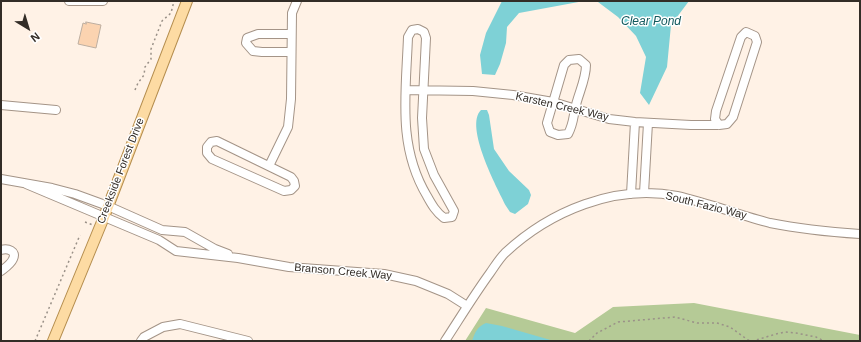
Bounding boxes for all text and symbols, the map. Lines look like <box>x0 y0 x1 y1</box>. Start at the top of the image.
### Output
north arrow <box>8 8 48 48</box>
water label: Clear Pond <box>621 15 681 29</box>
text: N <box>29 30 42 45</box>
street label: Karsten Creek Way <box>514 90 610 124</box>
street label: Creekside Forest Drive <box>95 116 147 226</box>
street label: South Fazio Way <box>664 190 748 222</box>
street label: Branson Creek Way <box>294 261 392 283</box>

